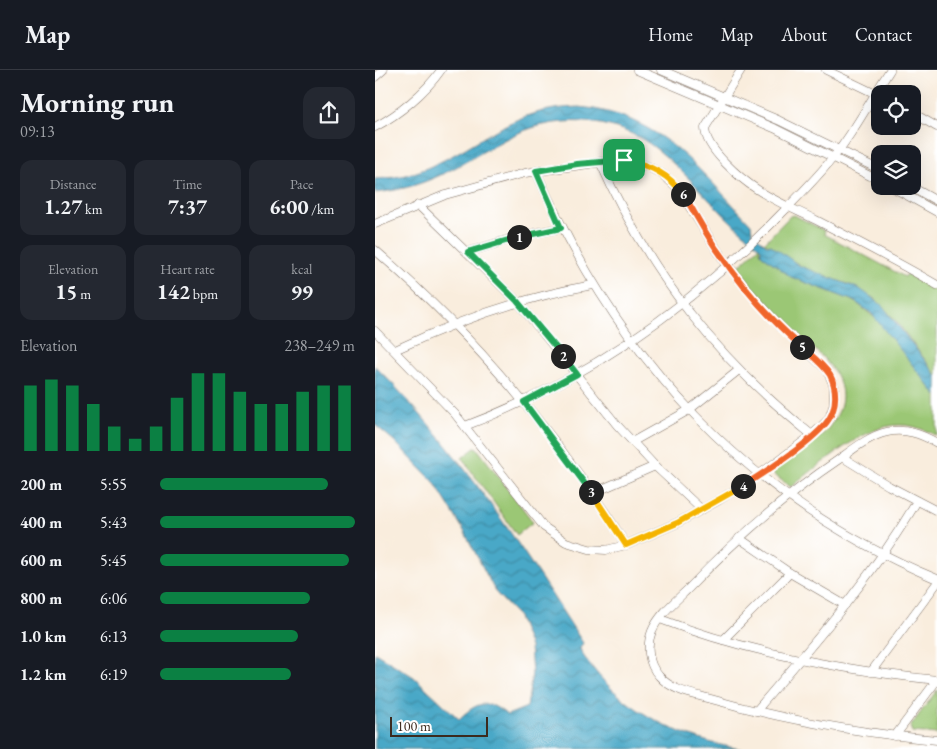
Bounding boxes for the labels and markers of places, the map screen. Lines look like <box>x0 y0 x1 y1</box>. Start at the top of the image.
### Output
pin <box>603 139 645 181</box>
pin: 6 <box>671 182 695 206</box>
pin: 1 <box>507 224 531 250</box>
pin: 5 <box>789 334 815 360</box>
pin: 2 <box>551 344 575 368</box>
pin: 4 <box>731 474 755 498</box>
pin: 3 <box>579 480 603 504</box>

